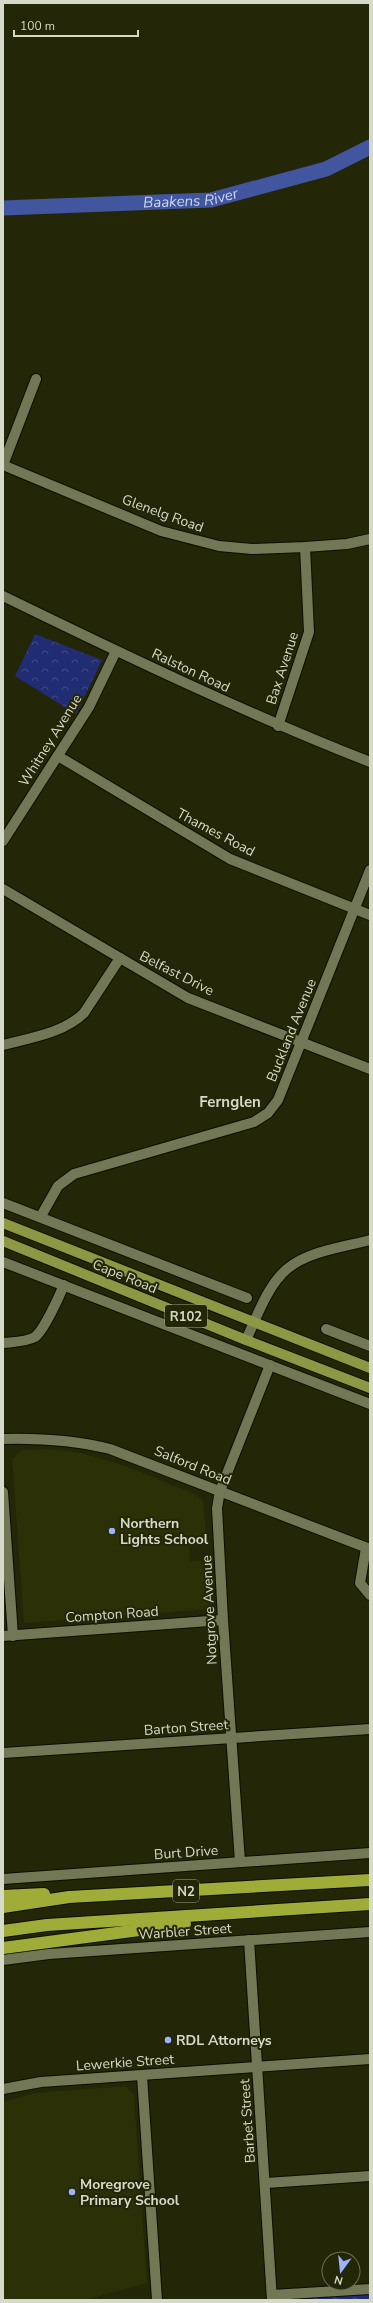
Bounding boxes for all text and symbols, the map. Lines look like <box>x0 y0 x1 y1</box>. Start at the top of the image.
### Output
scale bar <box>14 12 138 38</box>
text: 100 m <box>20 18 55 34</box>
water label: Baakens River <box>143 183 241 213</box>
street label: Glenelg Road <box>119 490 206 537</box>
street label: Bax Avenue <box>262 629 303 707</box>
street label: Ralston Road <box>149 644 233 697</box>
street label: Whitney Avenue <box>14 691 86 790</box>
street label: Thames Road <box>173 804 258 861</box>
street label: Belfast Drive <box>136 947 217 1000</box>
street label: Buckland Avenue <box>262 976 321 1085</box>
district label: Fernglen <box>199 1092 261 1112</box>
street label: Cape Road <box>90 1255 160 1298</box>
road number: R102 <box>165 1305 207 1327</box>
street label: Salford Road <box>151 1441 234 1490</box>
place label: Northern Lights School <box>120 1514 209 1549</box>
marker: Northern Lights School <box>107 1526 117 1536</box>
street label: Notgrove Avenue <box>197 1555 222 1665</box>
street label: Compton Road <box>65 1602 159 1627</box>
street label: Barton Street <box>143 1715 229 1740</box>
street label: Burt Drive <box>153 1841 219 1864</box>
road number: N2 <box>173 1880 199 1902</box>
street label: Warbler Street <box>138 1919 232 1944</box>
place label: RDL Attorneys <box>176 2031 272 2050</box>
marker: RDL Attorneys <box>163 2035 173 2045</box>
street label: Lewerkie Street <box>75 2050 175 2075</box>
street label: Barbet Street <box>235 2078 260 2164</box>
place label: Moregrove Primary School <box>80 2175 180 2210</box>
marker: Moregrove Primary School <box>67 2187 77 2197</box>
north arrow <box>321 2251 361 2291</box>
text: N <box>333 2272 344 2288</box>

